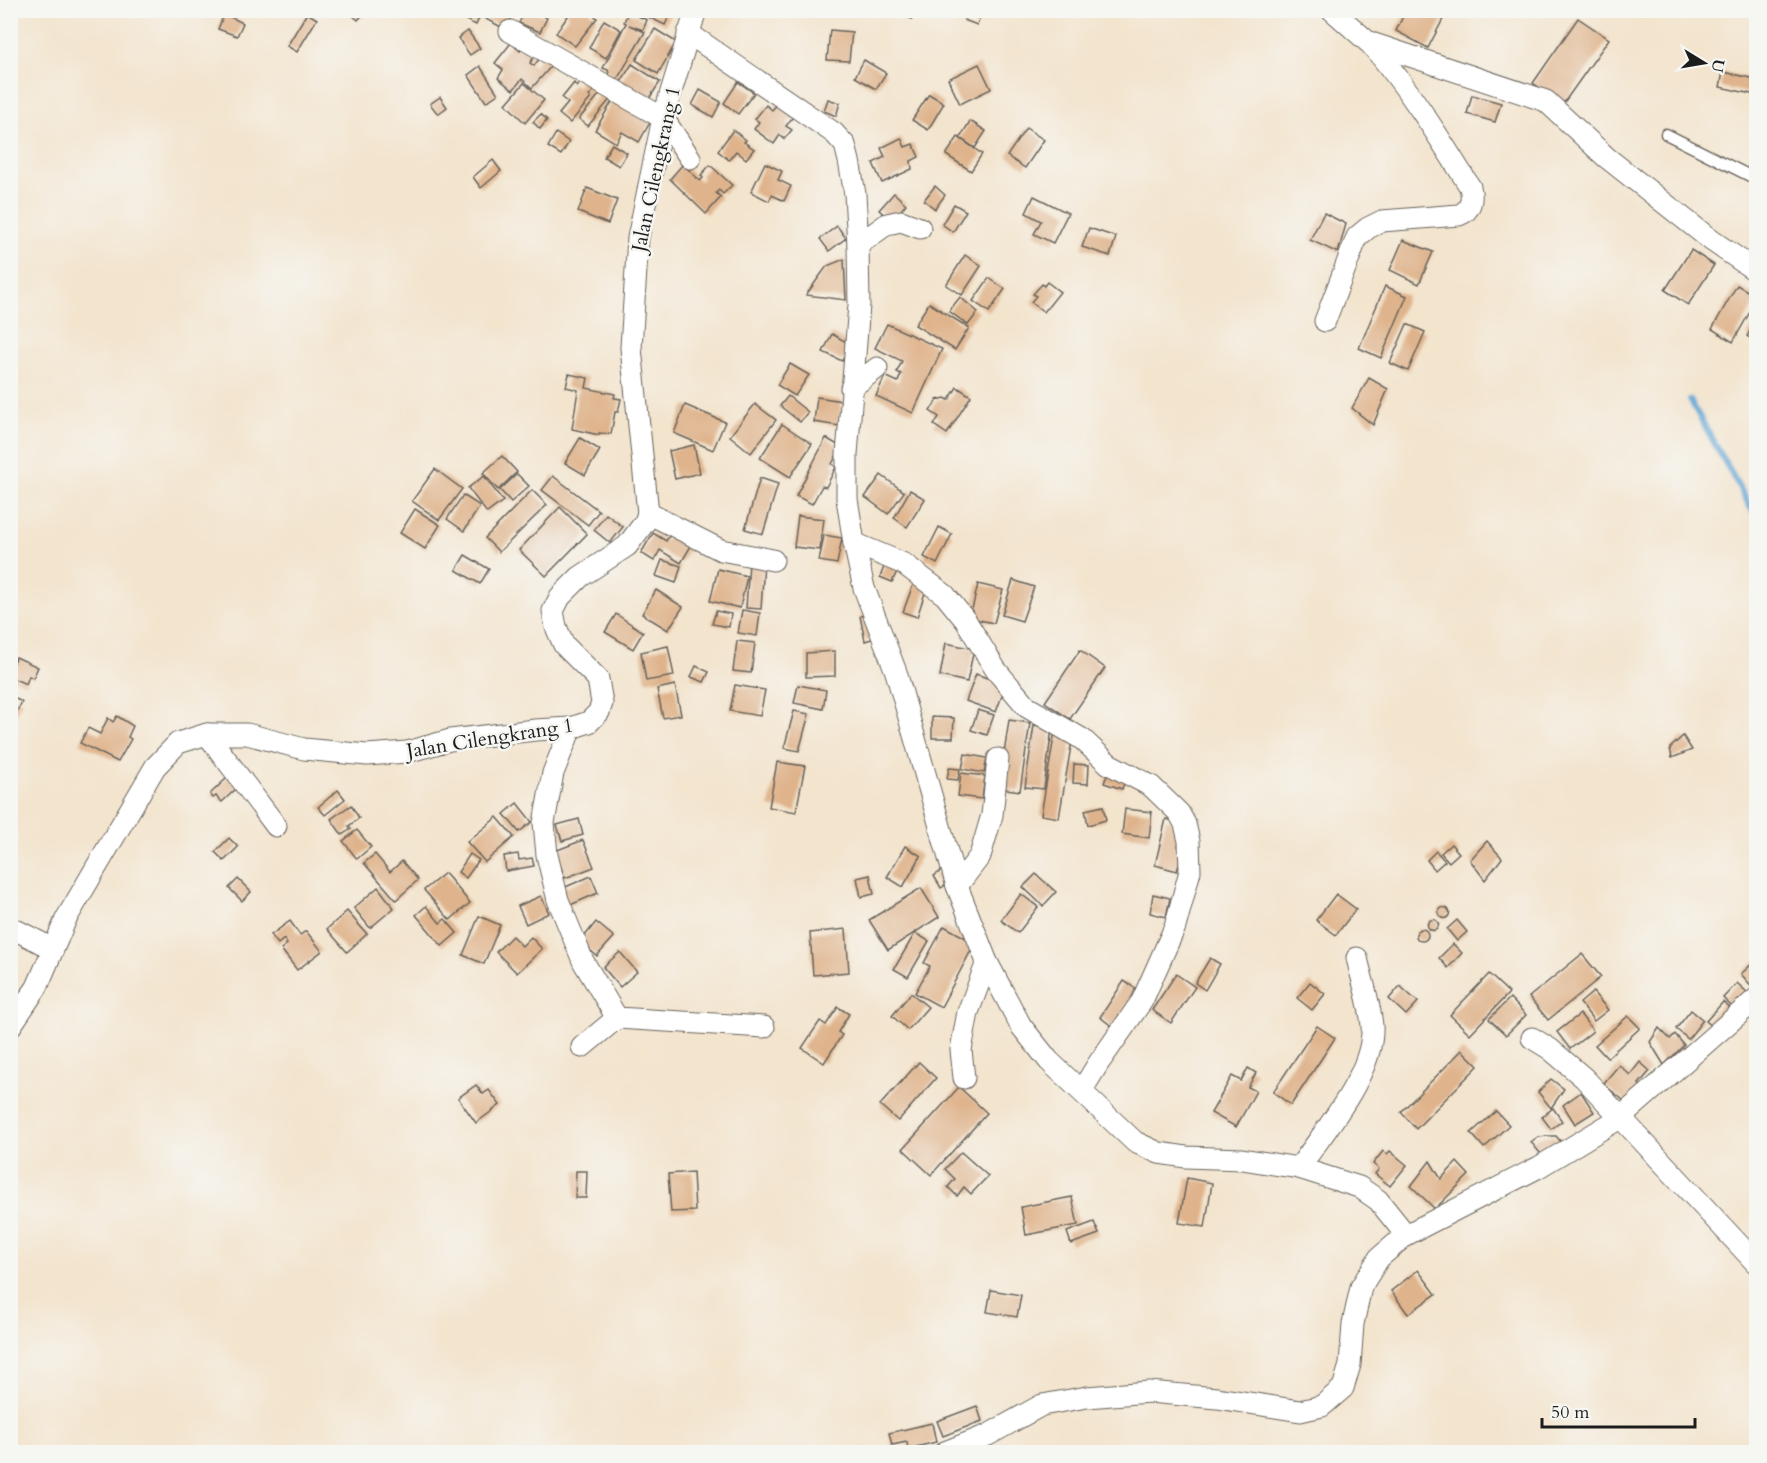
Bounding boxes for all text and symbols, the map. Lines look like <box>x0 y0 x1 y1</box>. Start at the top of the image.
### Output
north arrow <box>1674 33 1734 93</box>
text: U <box>1706 57 1730 74</box>
street label: Jalan Cilengkrang 1 <box>625 84 687 257</box>
street label: Jalan Cilengkrang 1 <box>402 711 575 765</box>
scale bar <box>1542 1391 1695 1429</box>
text: 50 m <box>1551 1400 1590 1425</box>

